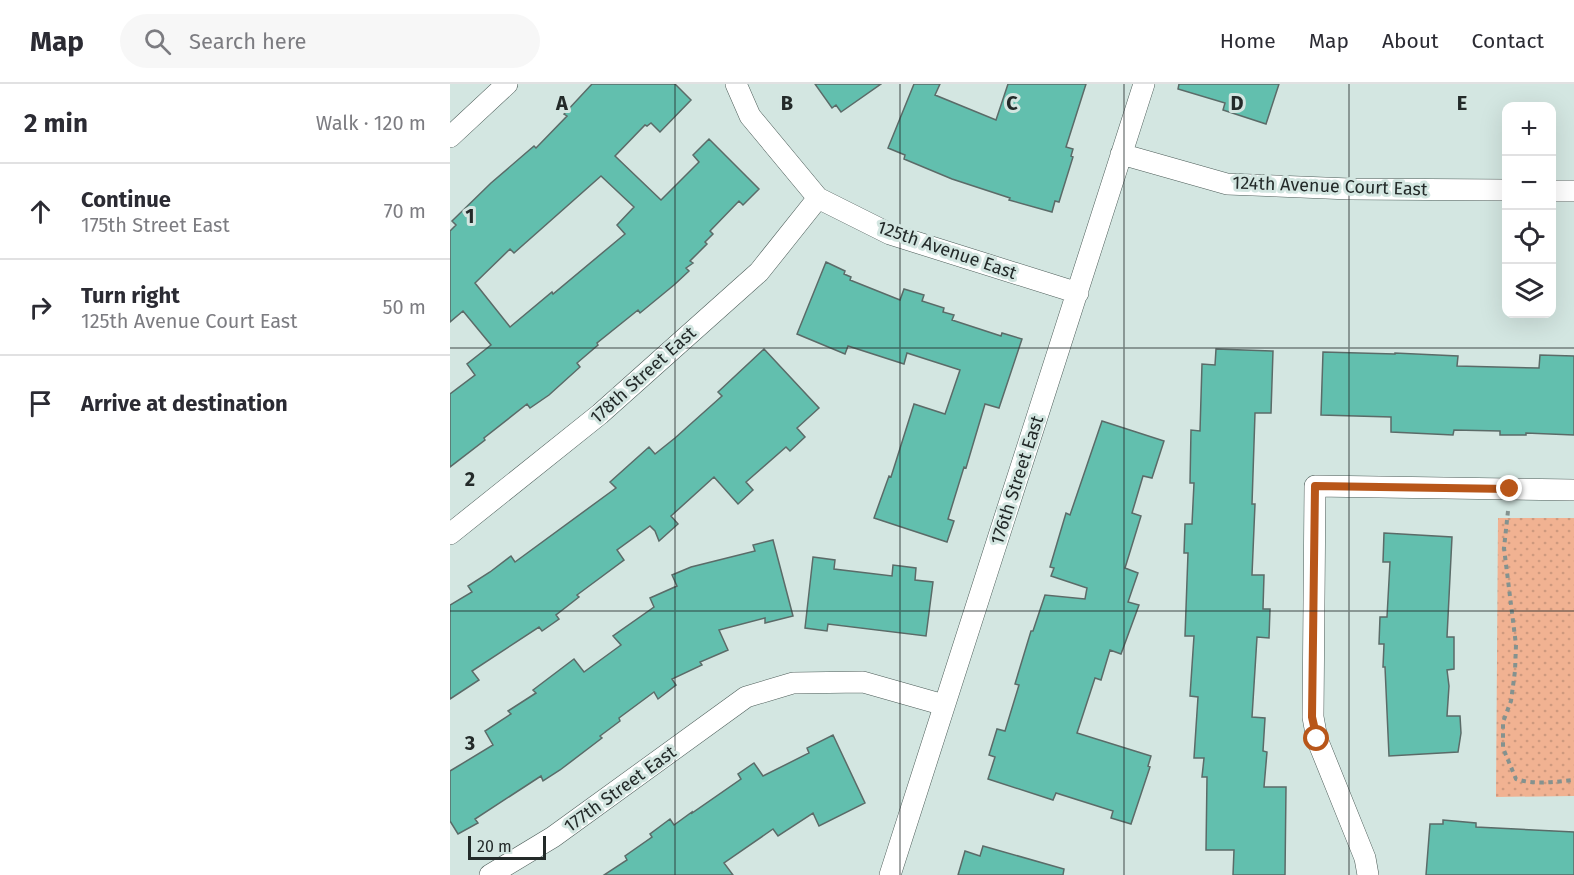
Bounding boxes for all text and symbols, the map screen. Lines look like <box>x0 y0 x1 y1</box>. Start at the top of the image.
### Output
search box <box>120 14 540 68</box>
text: Map <box>30 25 84 58</box>
icon: search <box>141 25 174 58</box>
text: Search here <box>189 28 307 55</box>
text: Home <box>1220 28 1276 54</box>
text: Map <box>1309 28 1349 54</box>
text: About <box>1382 28 1439 54</box>
text: Contact <box>1472 28 1544 54</box>
text: A <box>555 91 569 115</box>
text: B <box>781 91 793 115</box>
text: C <box>1006 91 1018 115</box>
text: D <box>1230 91 1244 115</box>
text: E <box>1457 91 1467 115</box>
map controls <box>1502 102 1556 318</box>
button: + <box>1502 102 1556 156</box>
text: 2 min <box>24 108 88 139</box>
text: Walk · 120 m <box>316 111 426 135</box>
button: − <box>1502 156 1556 210</box>
street label: 124th Avenue Court East <box>1232 172 1428 200</box>
text: Continue <box>81 186 171 213</box>
icon: ahead <box>24 195 57 228</box>
text: 70 m <box>384 199 426 223</box>
text: 1 <box>465 204 475 228</box>
button: locate <box>1502 210 1556 264</box>
text: 175th Street East <box>81 213 230 237</box>
street label: 125th Avenue East <box>874 216 1020 284</box>
button: layers <box>1502 264 1556 318</box>
text: Turn right <box>81 282 180 309</box>
icon: right <box>24 291 57 324</box>
text: 50 m <box>382 295 426 319</box>
text: 125th Avenue Court East <box>81 309 297 333</box>
street label: 178th Street East <box>586 321 701 428</box>
icon: arrive <box>24 387 57 420</box>
text: Arrive at destination <box>81 390 288 417</box>
street label: 176th Street East <box>986 412 1048 547</box>
text: 2 <box>465 467 475 491</box>
route end <box>1496 475 1522 501</box>
route start <box>1303 725 1329 751</box>
text: 3 <box>464 731 475 755</box>
street label: 177th Street East <box>560 741 681 837</box>
scale bar <box>468 833 546 860</box>
text: 20 m <box>477 837 512 856</box>

